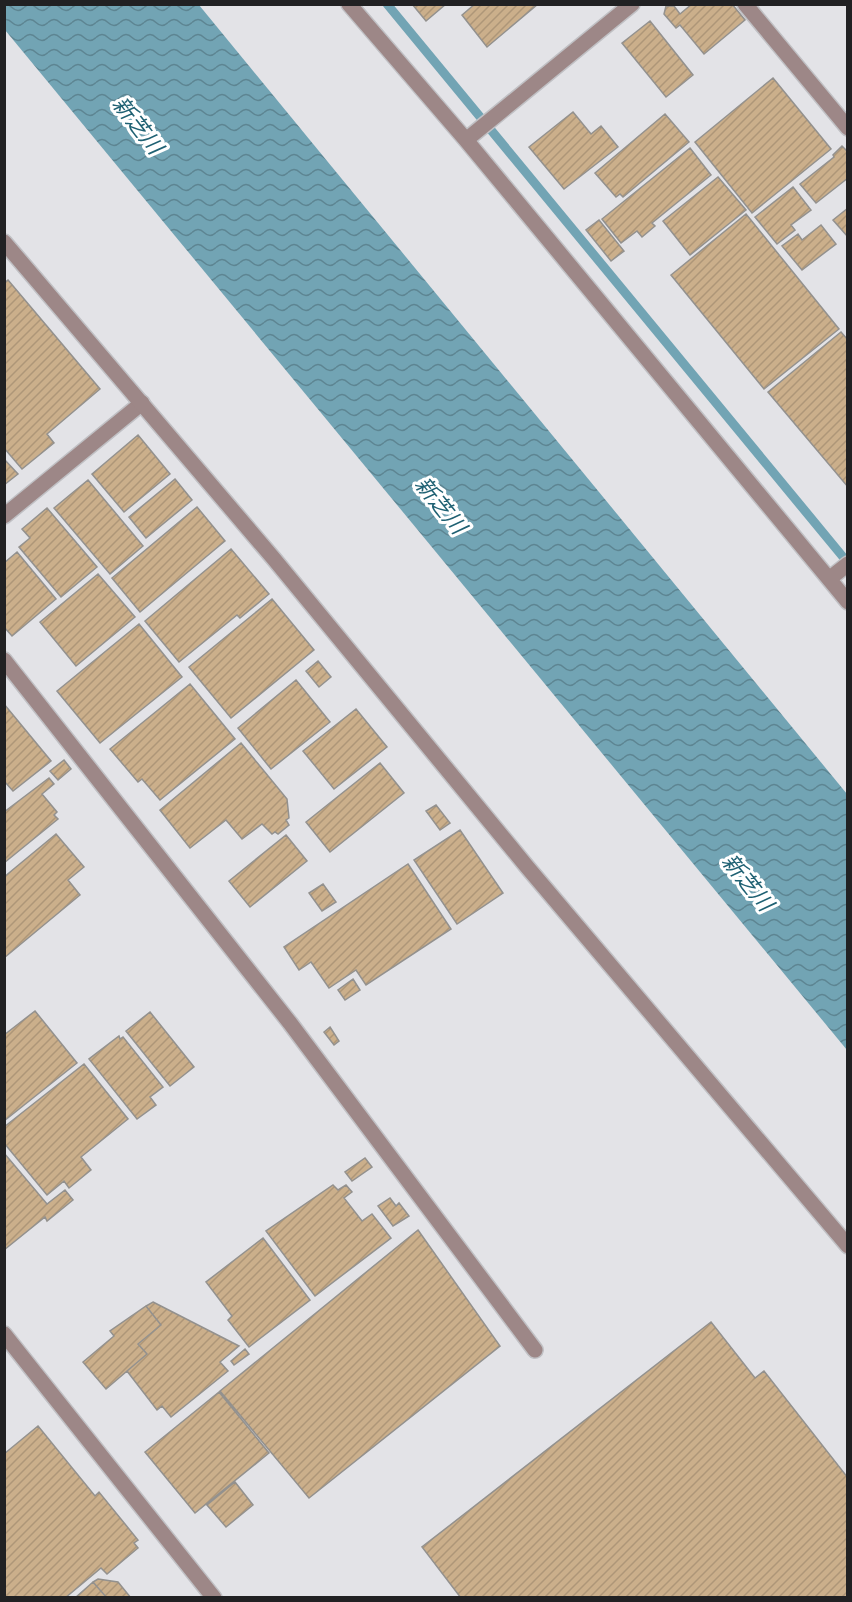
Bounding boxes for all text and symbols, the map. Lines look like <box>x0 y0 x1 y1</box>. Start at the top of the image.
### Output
water label: 新芝川 <box>107 92 169 161</box>
water label: 新芝川 <box>410 472 472 540</box>
water label: 新芝川 <box>717 849 779 917</box>

